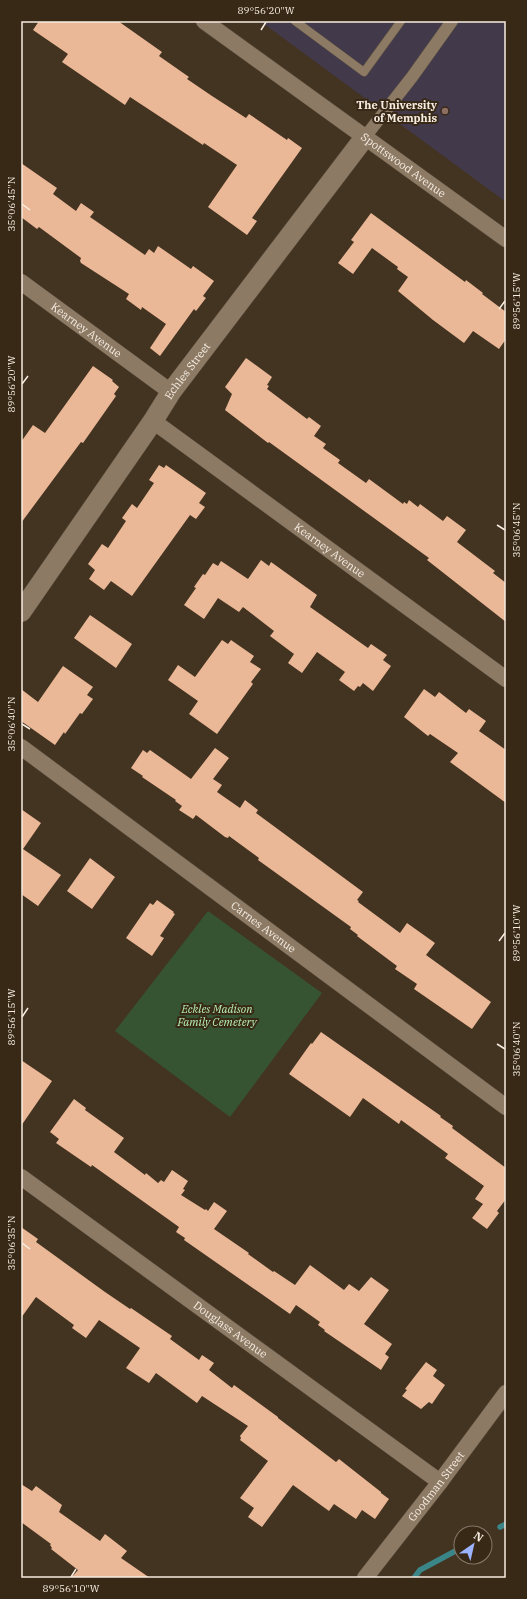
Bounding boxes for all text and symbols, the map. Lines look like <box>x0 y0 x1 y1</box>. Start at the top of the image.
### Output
text: 89°56'20"W <box>237 4 295 17</box>
place label: The University of Memphis <box>356 98 438 125</box>
marker: The University of Memphis <box>440 106 450 116</box>
street label: Spottswood Avenue <box>358 130 449 200</box>
text: 35°06'45"N <box>5 176 18 232</box>
text: 89°56'15"W <box>510 272 523 330</box>
street label: Kearney Avenue <box>48 299 125 361</box>
street label: Echles Street <box>161 340 213 402</box>
text: 89°56'20"W <box>5 355 18 413</box>
text: 35°06'45"N <box>510 502 523 558</box>
street label: Kearney Avenue <box>292 520 368 581</box>
text: 35°06'40"N <box>5 696 18 752</box>
street label: Carnes Avenue <box>228 898 299 956</box>
text: 89°56'10"W <box>510 904 523 962</box>
text: 89°56'15"W <box>5 988 18 1046</box>
park label: Eckles Madison Family Cemetery <box>176 1002 258 1029</box>
text: 35°06'40"N <box>510 1021 523 1077</box>
text: 35°06'35"N <box>5 1215 18 1271</box>
street label: Douglass Avenue <box>191 1298 270 1361</box>
street label: Goodman Street <box>405 1449 467 1524</box>
north arrow <box>453 1525 493 1565</box>
text: N <box>471 1528 486 1545</box>
text: 89°56'10"W <box>42 1582 100 1595</box>

